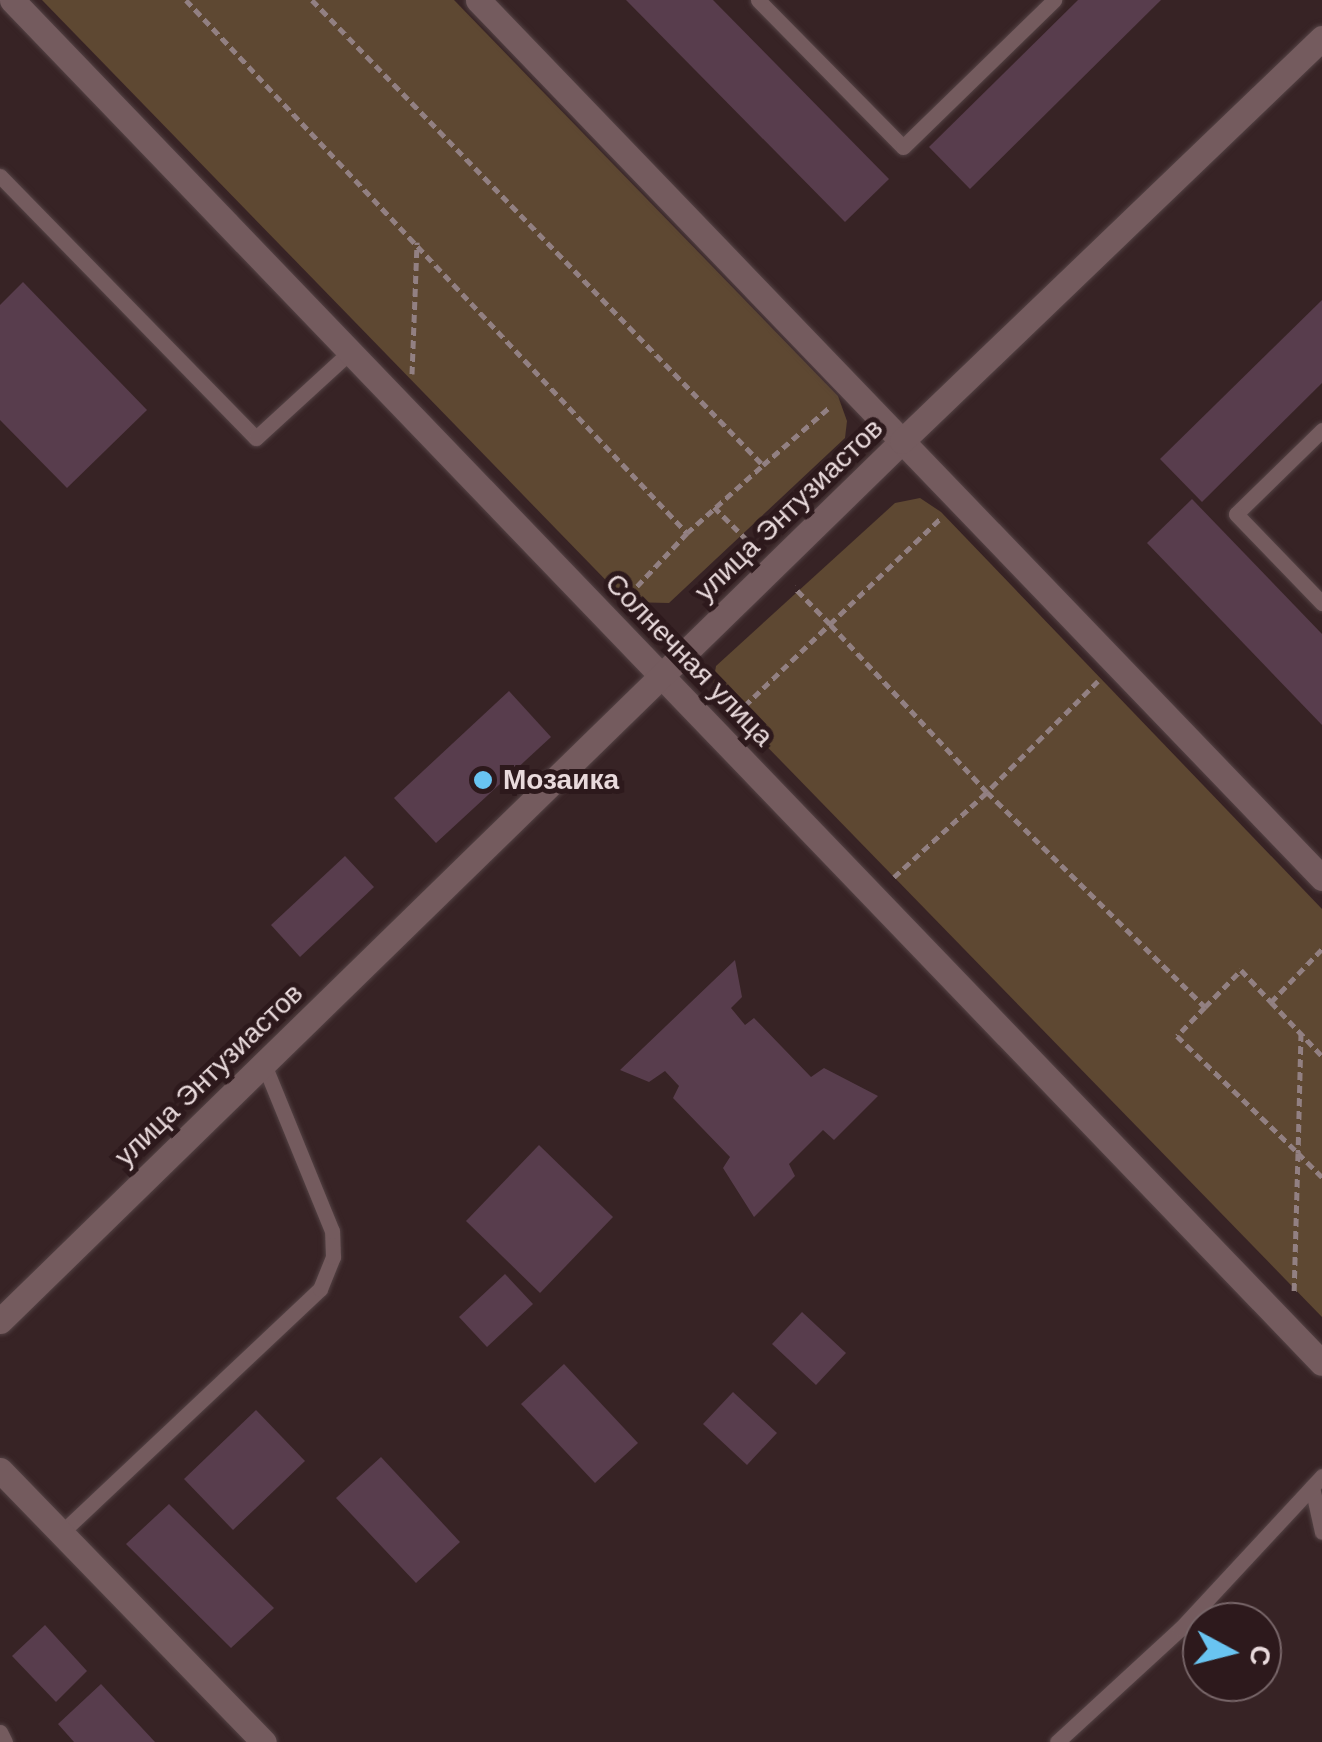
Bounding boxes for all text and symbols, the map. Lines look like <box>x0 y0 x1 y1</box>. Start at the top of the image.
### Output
street label: улица Энтузиастов <box>688 412 890 608</box>
street label: Солнечная улица <box>598 567 780 753</box>
place label: Мозаика <box>503 763 619 797</box>
marker: Мозаика <box>472 769 494 791</box>
street label: улица Энтузиастов <box>108 977 310 1173</box>
north arrow <box>1182 1602 1282 1702</box>
text: С <box>1244 1644 1277 1667</box>

